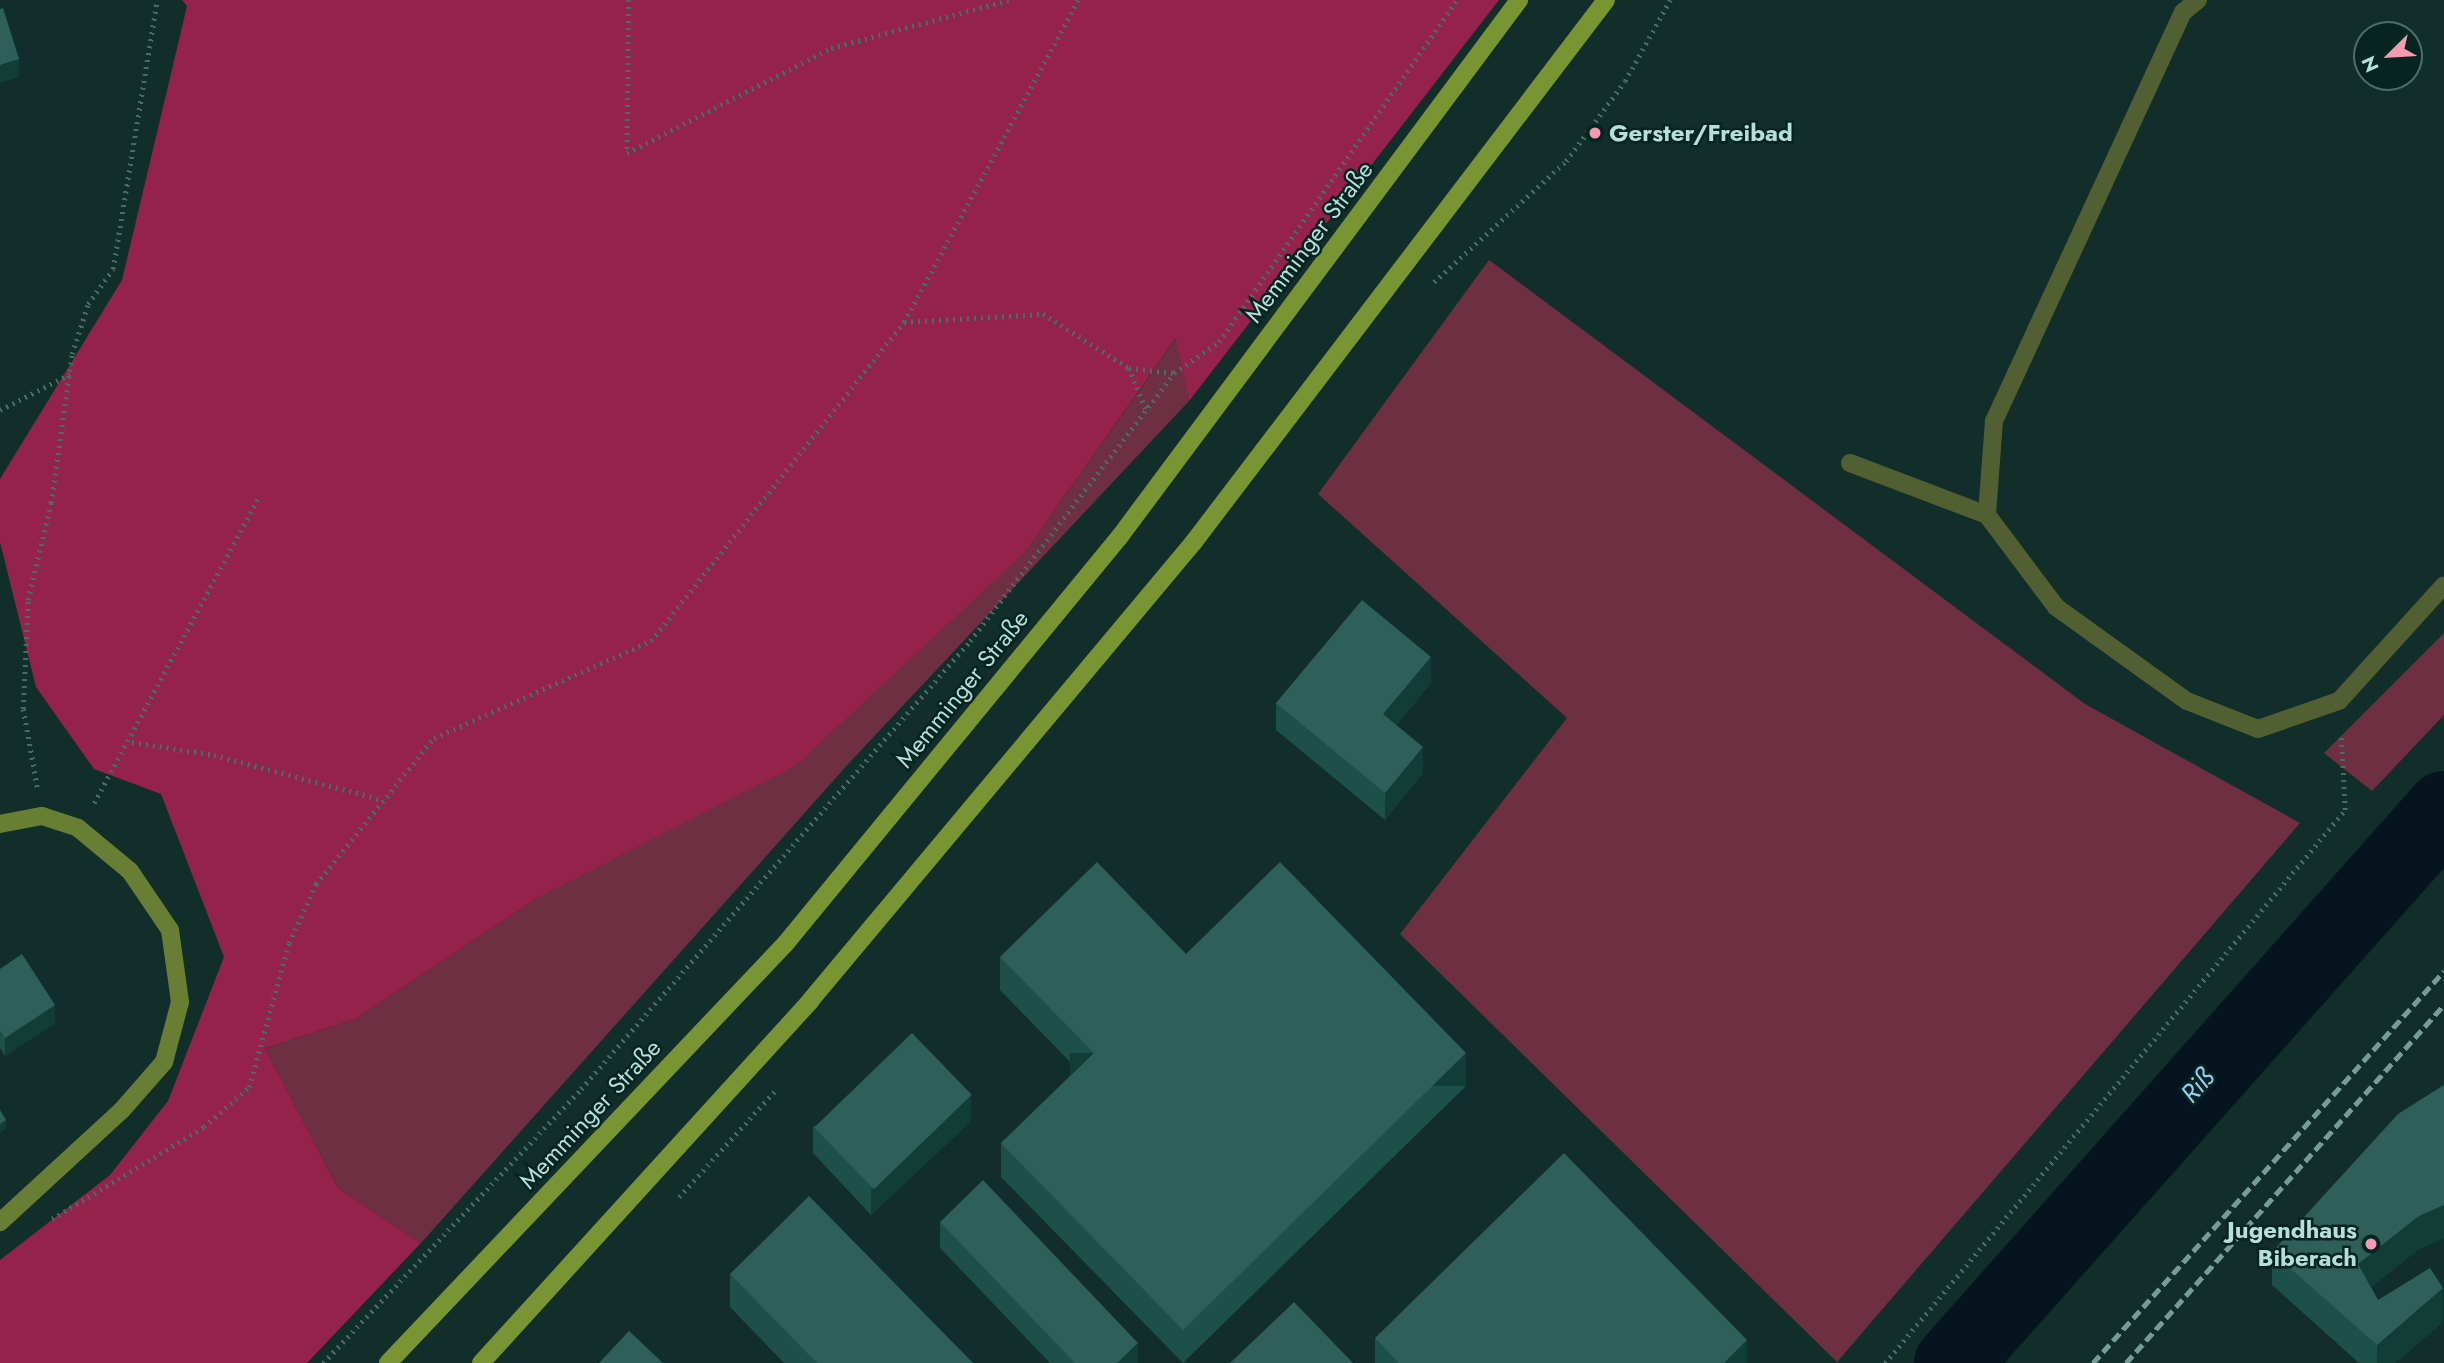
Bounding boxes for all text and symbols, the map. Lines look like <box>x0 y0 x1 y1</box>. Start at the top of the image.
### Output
north arrow <box>2353 21 2423 91</box>
text: N <box>2355 52 2386 76</box>
place label: Gerster/Freibad <box>1609 119 1793 147</box>
marker: Gerster/Freibad <box>1587 125 1603 141</box>
street label: Memminger Straße <box>1239 156 1379 328</box>
street label: Memminger Straße <box>890 604 1034 774</box>
street label: Memminger Straße <box>513 1033 667 1195</box>
water label: Riß <box>2175 1062 2221 1110</box>
place label: Jugendhaus Biberach <box>2227 1216 2357 1272</box>
marker: Jugendhaus Biberach <box>2363 1236 2379 1252</box>

